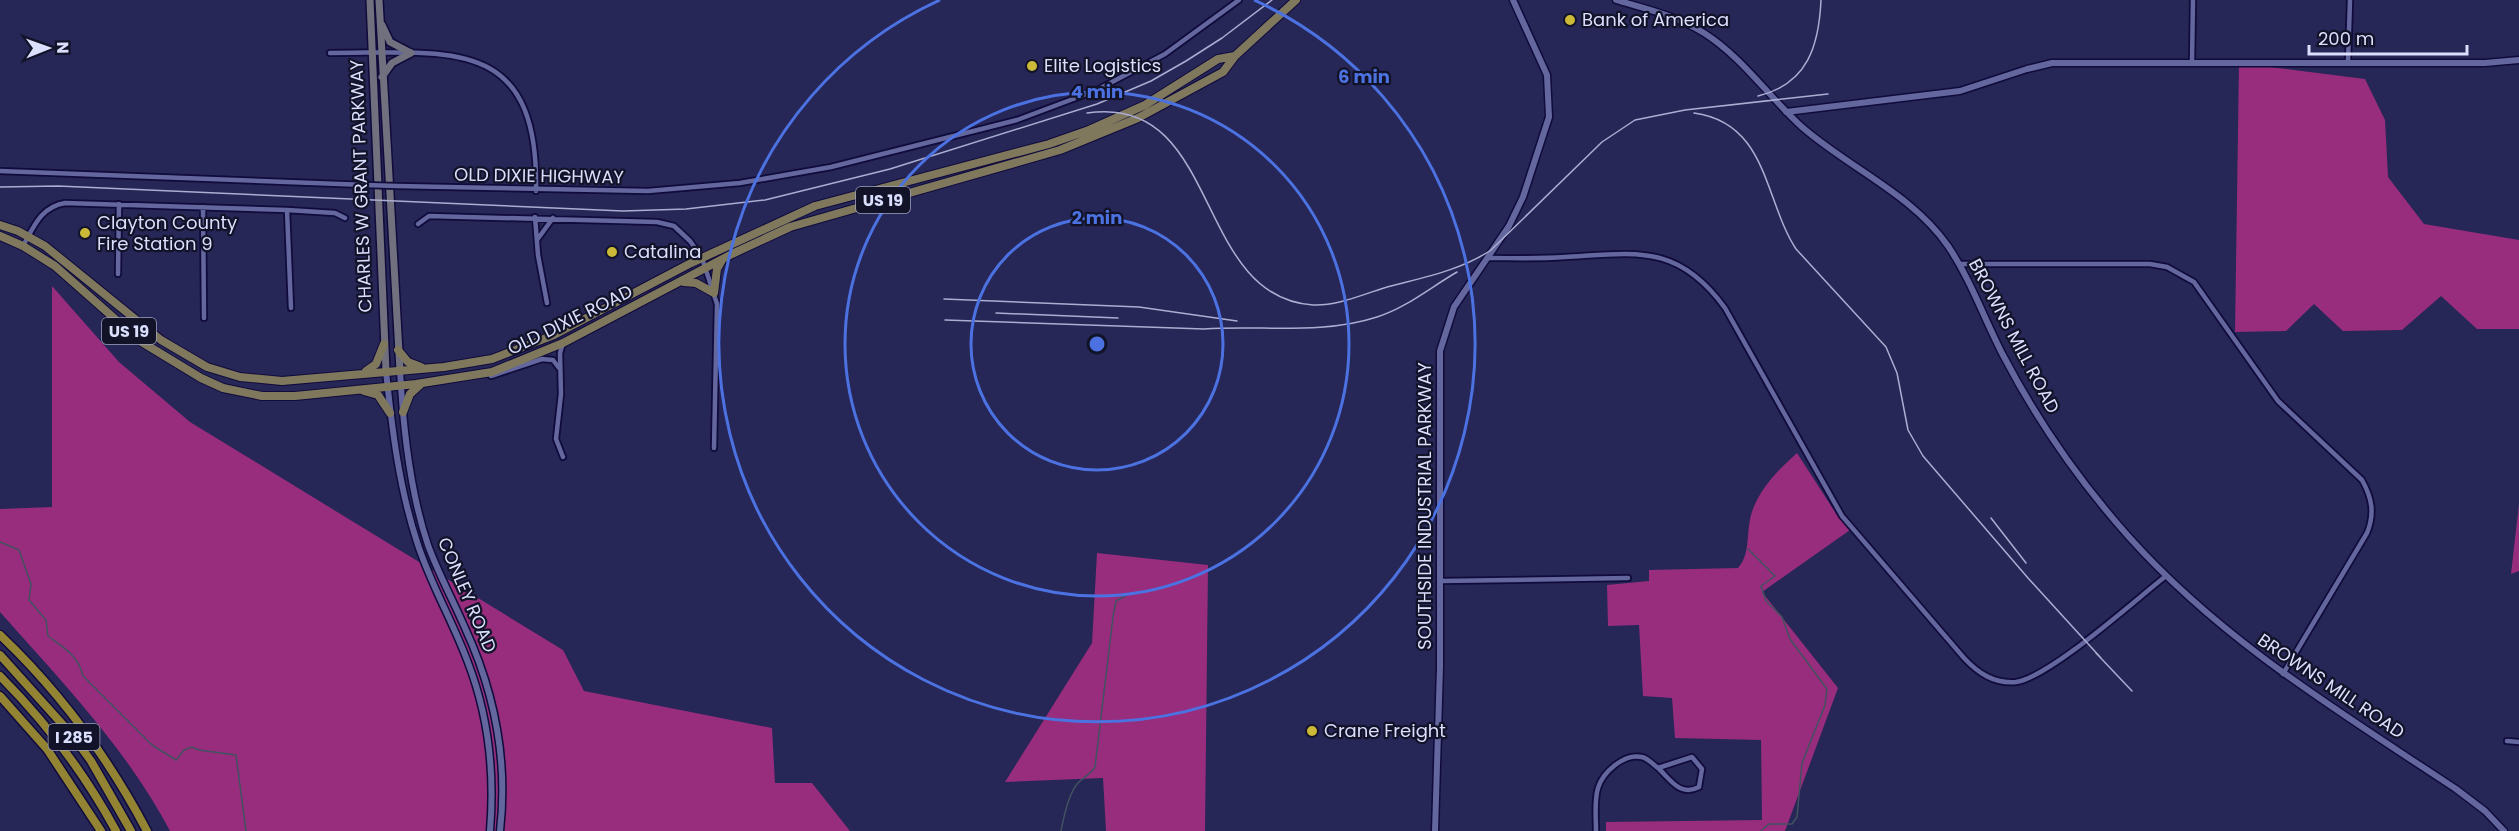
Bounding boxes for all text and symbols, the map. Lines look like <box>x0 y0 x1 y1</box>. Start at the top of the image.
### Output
place label: Bank of America <box>1582 7 1729 32</box>
marker: Bank of America <box>1563 13 1577 27</box>
north arrow <box>18 18 78 78</box>
scale bar <box>2309 18 2466 56</box>
text: 200 m <box>2318 26 2374 51</box>
text: N <box>51 42 74 54</box>
place label: Elite Logistics <box>1044 53 1161 78</box>
street label: CHARLES W GRANT PARKWAY <box>344 59 377 313</box>
marker: Elite Logistics <box>1025 59 1039 73</box>
text: 6 min <box>1338 64 1390 89</box>
text: 4 min <box>1071 79 1123 104</box>
street label: OLD DIXIE HIGHWAY <box>454 162 625 189</box>
road number: US 19 <box>856 187 910 213</box>
text: 2 min <box>1072 205 1122 230</box>
place label: Clayton County Fire Station 9 <box>97 210 237 256</box>
marker: Clayton County Fire Station 9 <box>78 226 92 240</box>
place label: Catalina <box>624 239 701 264</box>
marker: Catalina <box>605 245 619 259</box>
street label: BROWNS MILL ROAD <box>1963 254 2066 418</box>
street label: OLD DIXIE ROAD <box>503 278 636 361</box>
road number: US 19 <box>102 318 156 344</box>
centre of rings <box>1087 334 1107 354</box>
street label: SOUTHSIDE INDUSTRIAL PARKWAY <box>1412 362 1437 650</box>
street label: CONLEY ROAD <box>432 533 503 656</box>
street label: BROWNS MILL ROAD <box>2253 627 2410 744</box>
place label: Crane Freight <box>1324 718 1446 743</box>
road number: I 285 <box>48 724 100 750</box>
marker: Crane Freight <box>1305 724 1319 738</box>

